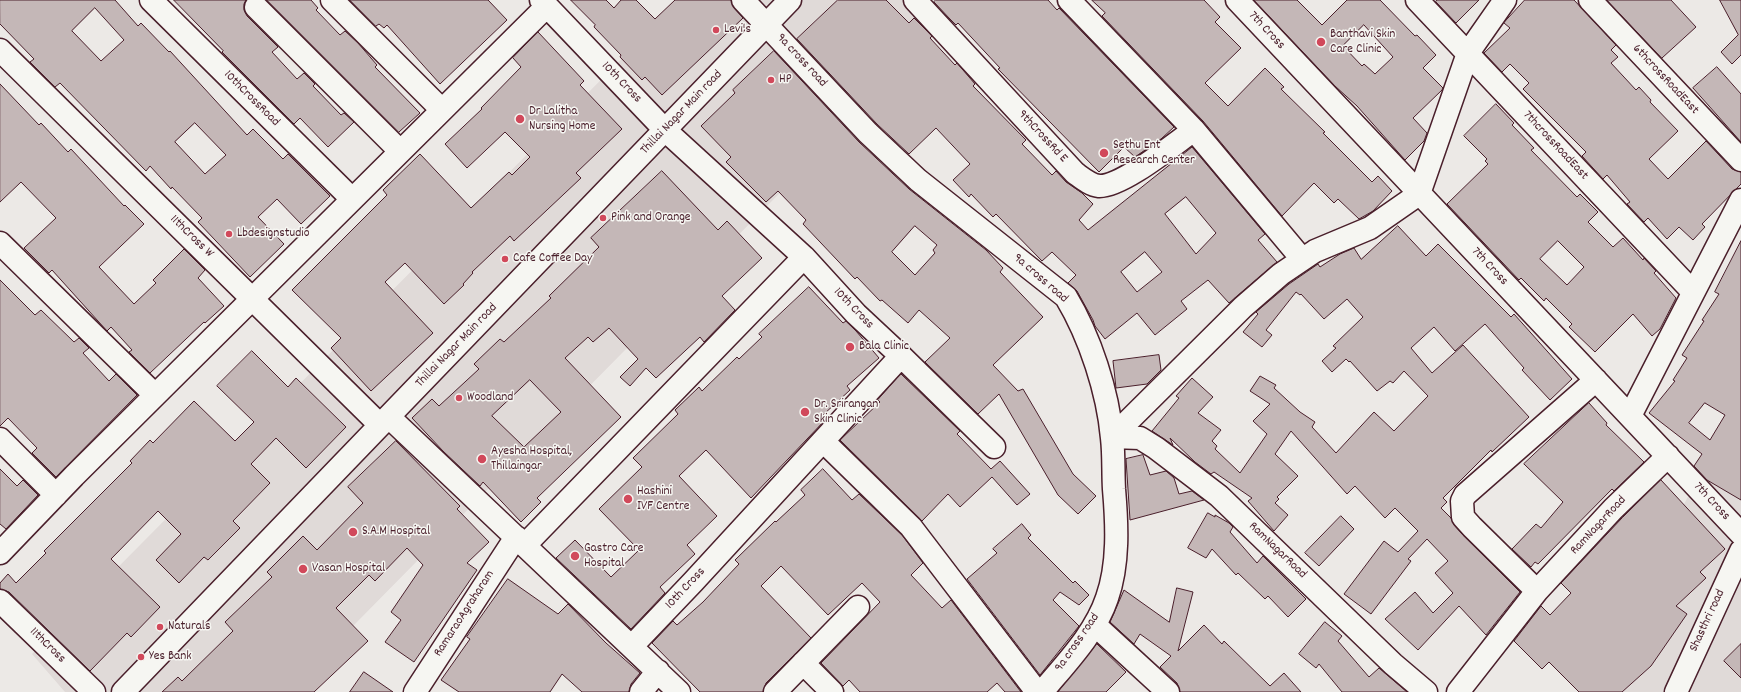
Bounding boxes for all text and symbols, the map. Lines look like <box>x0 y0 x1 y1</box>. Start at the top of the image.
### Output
street label: 7th Cross <box>1244 9 1288 53</box>
place label: Levi's <box>724 22 751 38</box>
marker: Levi's <box>711 25 721 35</box>
place label: Banthavi Skin Care Clinic <box>1330 27 1395 58</box>
street label: 9a cross road <box>772 31 830 91</box>
marker: Banthavi Skin Care Clinic <box>1315 36 1327 48</box>
street label: 6thcrossRoadEast <box>1628 42 1702 118</box>
street label: 10th Cross <box>597 59 645 107</box>
street label: 10thCrossRoad <box>220 68 282 130</box>
street label: Thillai Nagar Main road <box>638 68 726 158</box>
place label: HP <box>779 72 792 88</box>
marker: HP <box>766 75 776 85</box>
place label: Dr Lalitha Nursing Home <box>529 104 595 135</box>
street label: 9thCrossRd E <box>1014 108 1070 166</box>
street label: 7thcrossRoadEast <box>1519 108 1591 184</box>
marker: Dr Lalitha Nursing Home <box>514 113 526 125</box>
place label: Sethu Ent Research Center <box>1113 138 1195 169</box>
marker: Sethu Ent Research Center <box>1098 147 1110 159</box>
place label: Pink and Orange <box>611 210 691 226</box>
street label: 11thCross W <box>166 212 216 262</box>
marker: Pink and Orange <box>598 213 608 223</box>
place label: Lbdesignstudio <box>237 226 309 242</box>
marker: Lbdesignstudio <box>224 229 234 239</box>
street label: 7th Cross <box>1467 245 1511 289</box>
place label: Cafe Coffee Day <box>513 251 592 267</box>
street label: 9a cross road <box>1009 251 1071 307</box>
marker: Cafe Coffee Day <box>500 254 510 264</box>
street label: 10th Cross <box>829 285 877 333</box>
street label: Thillai Nagar Main road <box>413 301 501 391</box>
place label: Bala Clinic <box>859 339 909 355</box>
marker: Bala Clinic <box>844 341 856 353</box>
place label: Woodland <box>467 390 513 406</box>
marker: Woodland <box>454 393 464 403</box>
place label: Dr. Srirangan Skin Clinic <box>814 397 878 428</box>
marker: Dr. Srirangan Skin Clinic <box>799 406 811 418</box>
place label: Ayesha Hospital, Thillaingar <box>491 444 572 475</box>
marker: Ayesha Hospital, Thillaingar <box>476 453 488 465</box>
street label: 7th Cross <box>1689 480 1733 524</box>
place label: Hashini IVF Centre <box>637 484 690 515</box>
marker: Hashini IVF Centre <box>622 493 634 505</box>
street label: RamNagarRoad <box>1568 493 1630 559</box>
street label: RamNagarRoad <box>1245 519 1309 583</box>
place label: S.A.M Hospital <box>362 524 430 540</box>
marker: S.A.M Hospital <box>347 526 359 538</box>
place label: Gastro Care Hospital <box>584 541 644 572</box>
marker: Gastro Care Hospital <box>569 550 581 562</box>
place label: Vasan Hospital <box>312 561 385 577</box>
marker: Vasan Hospital <box>297 563 309 575</box>
street label: 10th Cross <box>663 565 709 613</box>
street label: RamaraoAgraharam <box>431 568 499 660</box>
street label: Shasthri road <box>1687 587 1729 655</box>
street label: 9a cross road <box>1052 611 1104 675</box>
place label: Naturals <box>168 619 210 635</box>
marker: Naturals <box>155 622 165 632</box>
street label: 11thCross <box>26 625 68 667</box>
place label: Yes Bank <box>149 649 192 665</box>
marker: Yes Bank <box>136 652 146 662</box>

